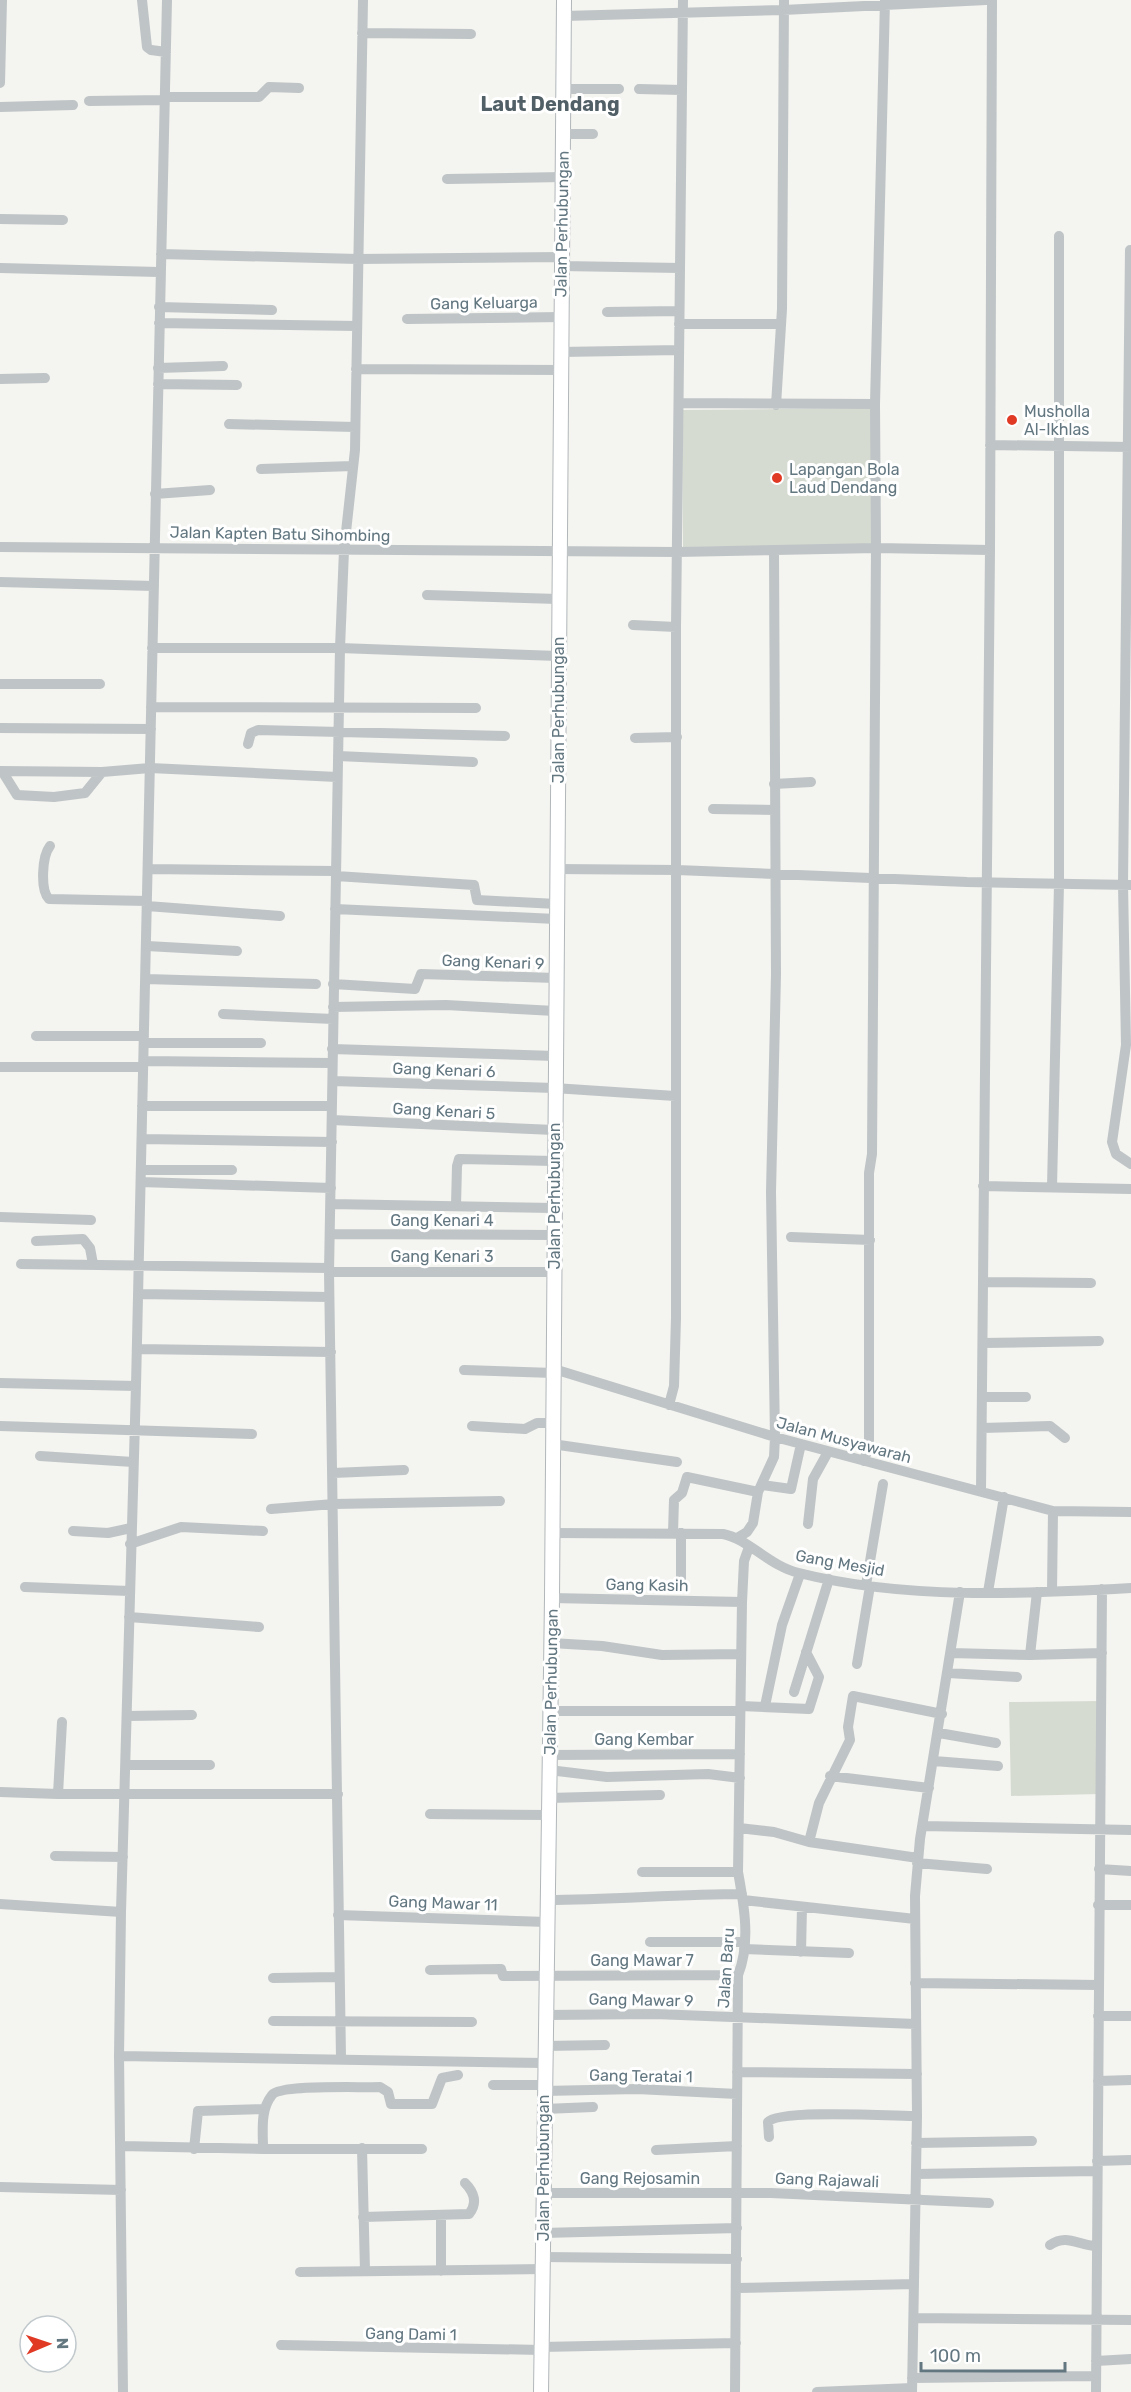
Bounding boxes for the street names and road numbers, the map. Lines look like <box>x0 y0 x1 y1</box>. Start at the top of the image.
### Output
street label: Jalan Perhubungan <box>551 150 573 298</box>
street label: Gang Keluarga <box>430 293 538 313</box>
street label: Jalan Kapten Batu Sihombing <box>169 523 391 545</box>
street label: Jalan Perhubungan <box>549 637 568 783</box>
street label: Gang Kenari 9 <box>441 951 545 973</box>
street label: Gang Kenari 6 <box>392 1059 496 1081</box>
street label: Gang Kenari 5 <box>392 1099 496 1123</box>
street label: Jalan Perhubungan <box>545 1123 564 1269</box>
street label: Gang Kenari 4 <box>390 1211 494 1230</box>
street label: Gang Kenari 3 <box>390 1247 494 1266</box>
street label: Jalan Musyawarah <box>775 1413 913 1467</box>
street label: Gang Mesjid <box>794 1546 886 1580</box>
street label: Gang Kasih <box>605 1575 689 1595</box>
street label: Jalan Perhubungan <box>540 1608 562 1756</box>
street label: Gang Kembar <box>594 1730 694 1749</box>
street label: Gang Mawar 11 <box>388 1892 498 1914</box>
street label: Jalan Baru <box>714 1927 738 2009</box>
street label: Gang Mawar 7 <box>590 1951 694 1970</box>
street label: Gang Mawar 9 <box>588 1990 694 2010</box>
street label: Gang Teratai 1 <box>589 2066 693 2086</box>
street label: Jalan Perhubungan <box>534 2095 553 2241</box>
street label: Gang Rejosamin <box>580 2169 700 2188</box>
street label: Gang Rajawali <box>774 2169 880 2191</box>
street label: Gang Dami 1 <box>365 2324 457 2344</box>

